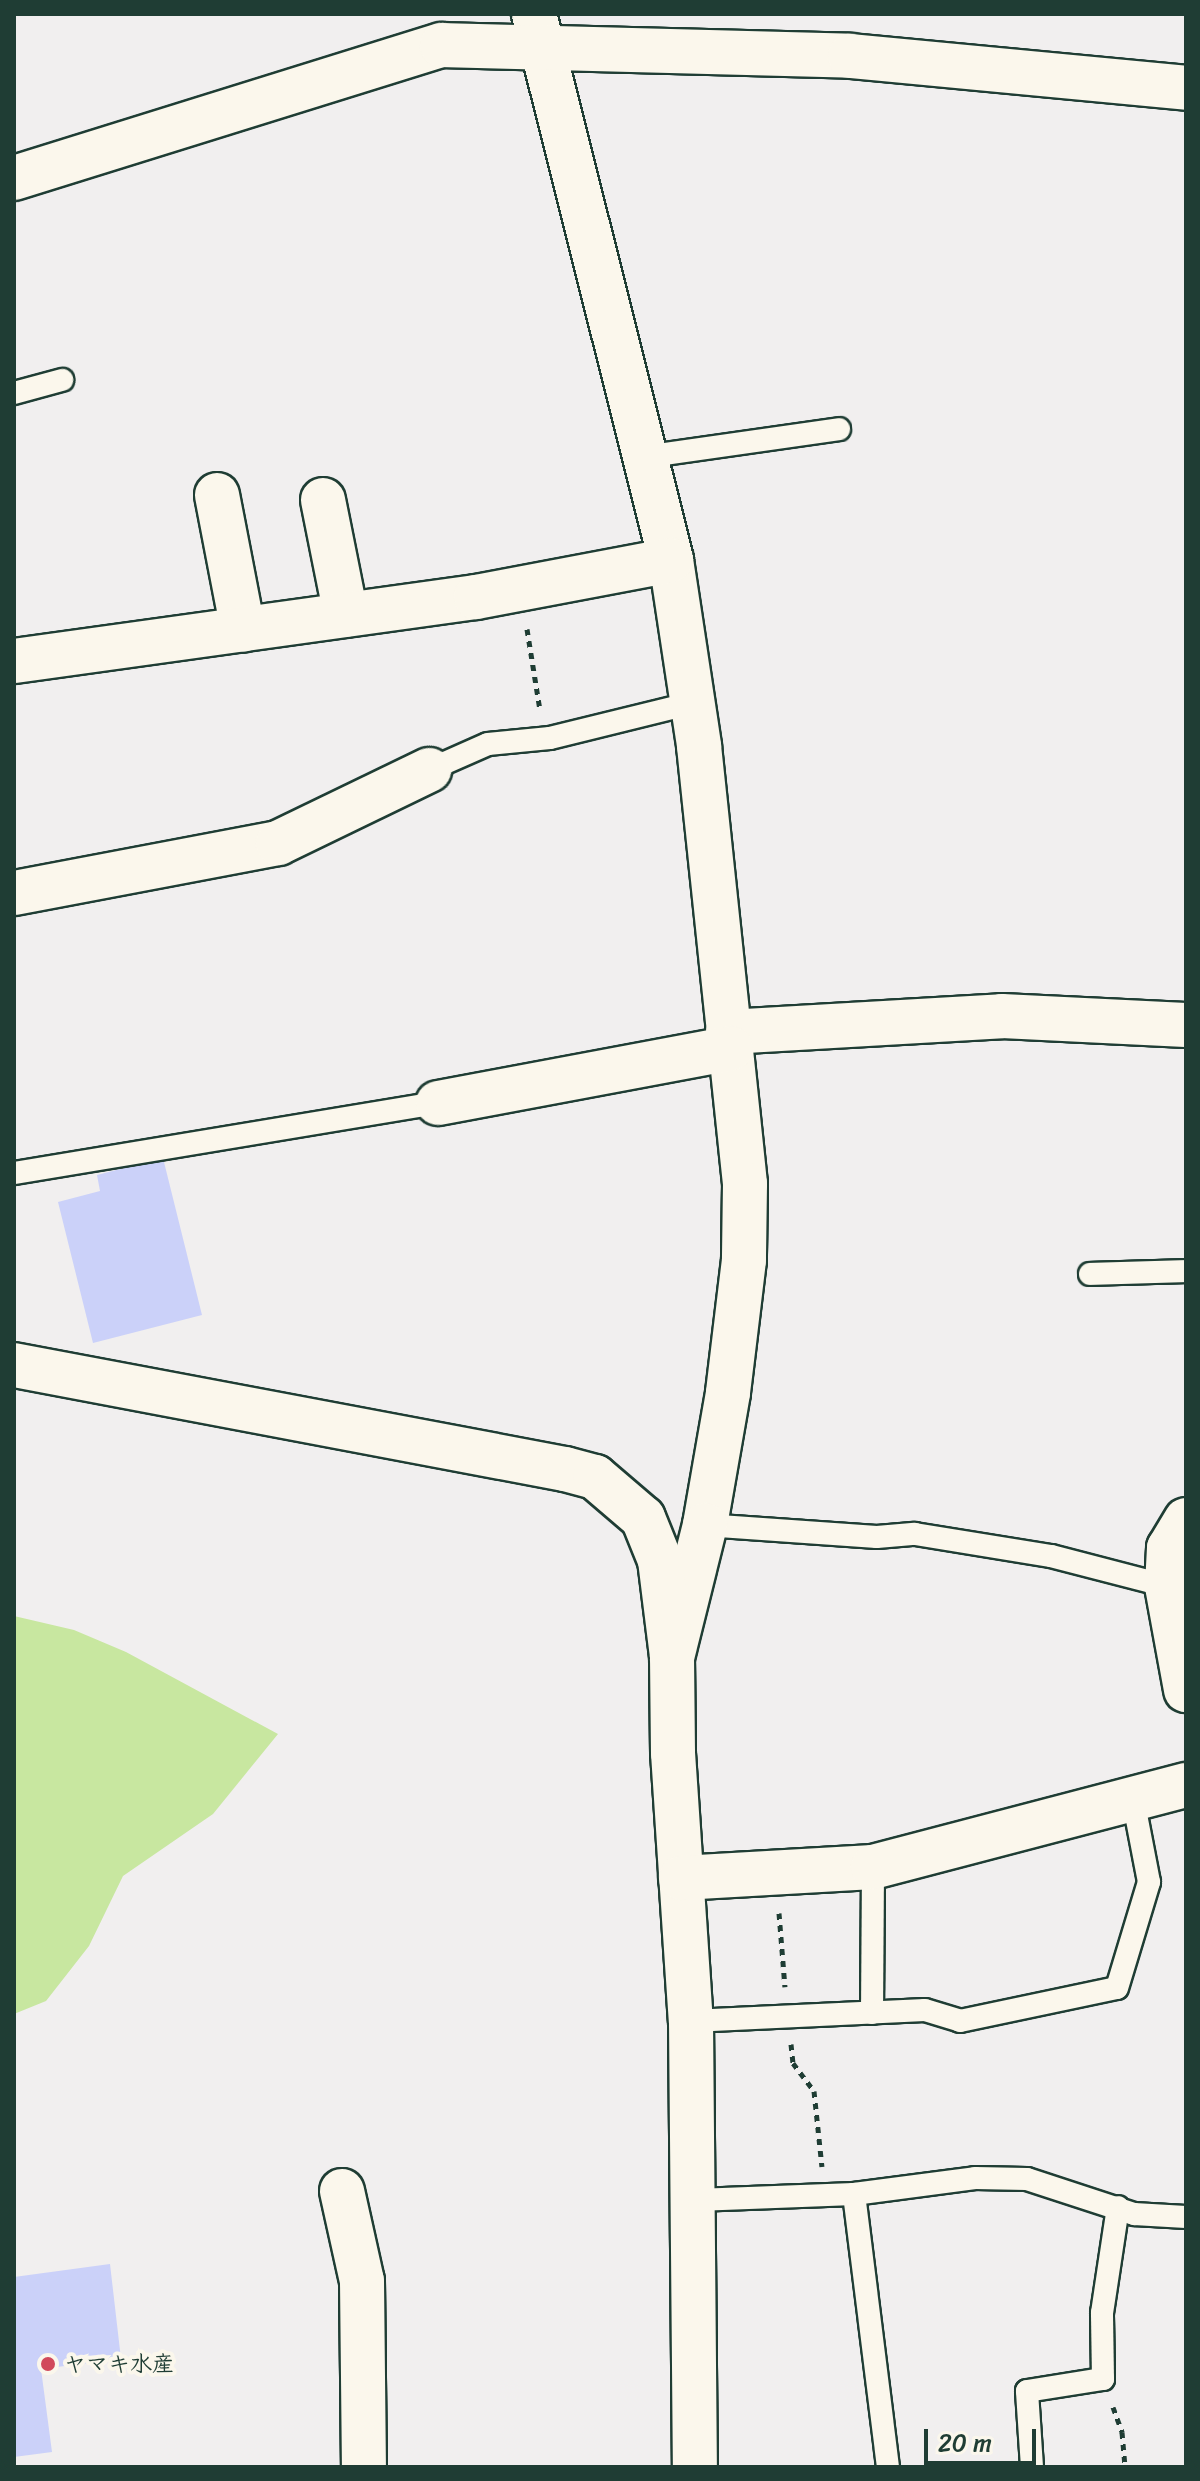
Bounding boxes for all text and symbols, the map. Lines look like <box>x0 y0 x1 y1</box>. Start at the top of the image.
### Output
place label: ヤマキ水産 <box>64 2351 174 2377</box>
marker: ヤマキ水産 <box>39 2355 57 2373</box>
scale bar <box>928 2413 1040 2463</box>
text: 20 m <box>938 2422 992 2464</box>

